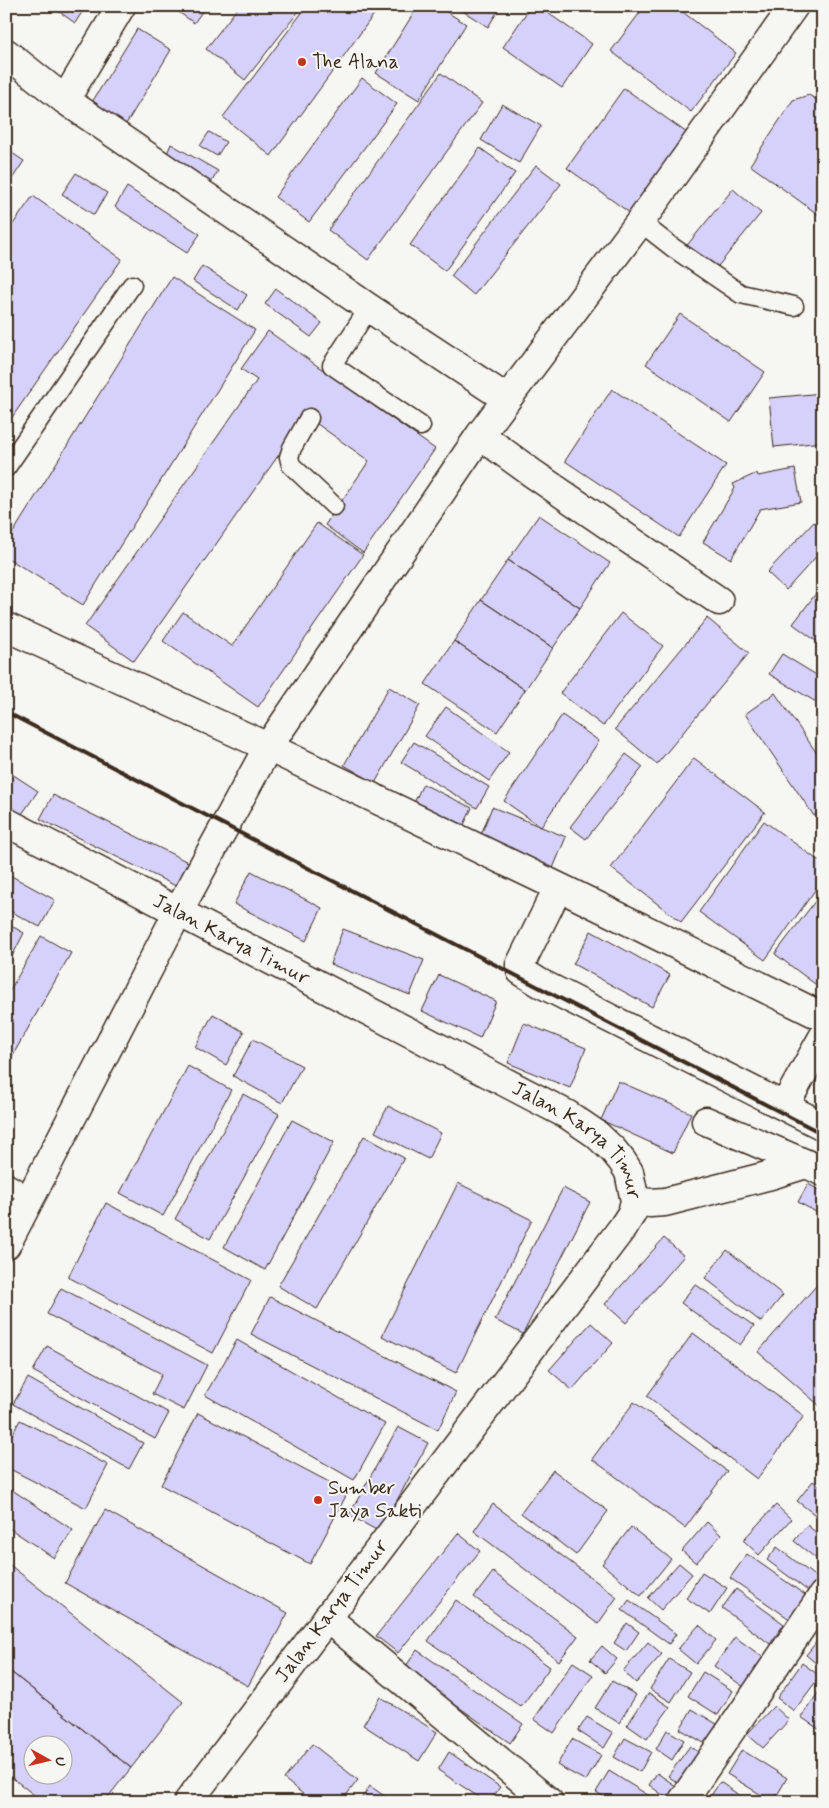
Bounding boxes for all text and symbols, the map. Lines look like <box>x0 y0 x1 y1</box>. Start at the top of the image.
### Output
place label: The Alana <box>312 49 399 76</box>
marker: The Alana <box>296 56 308 68</box>
street label: Jalan Karya Timur <box>148 887 315 992</box>
street label: Jalan Karya Timur <box>507 1075 648 1202</box>
place label: Sumber Jaya Sakti <box>328 1475 422 1525</box>
marker: Sumber Jaya Sakti <box>312 1494 324 1506</box>
street label: Jalan Karya Timur <box>269 1533 395 1688</box>
north arrow <box>22 1736 72 1786</box>
text: U <box>50 1756 69 1767</box>

